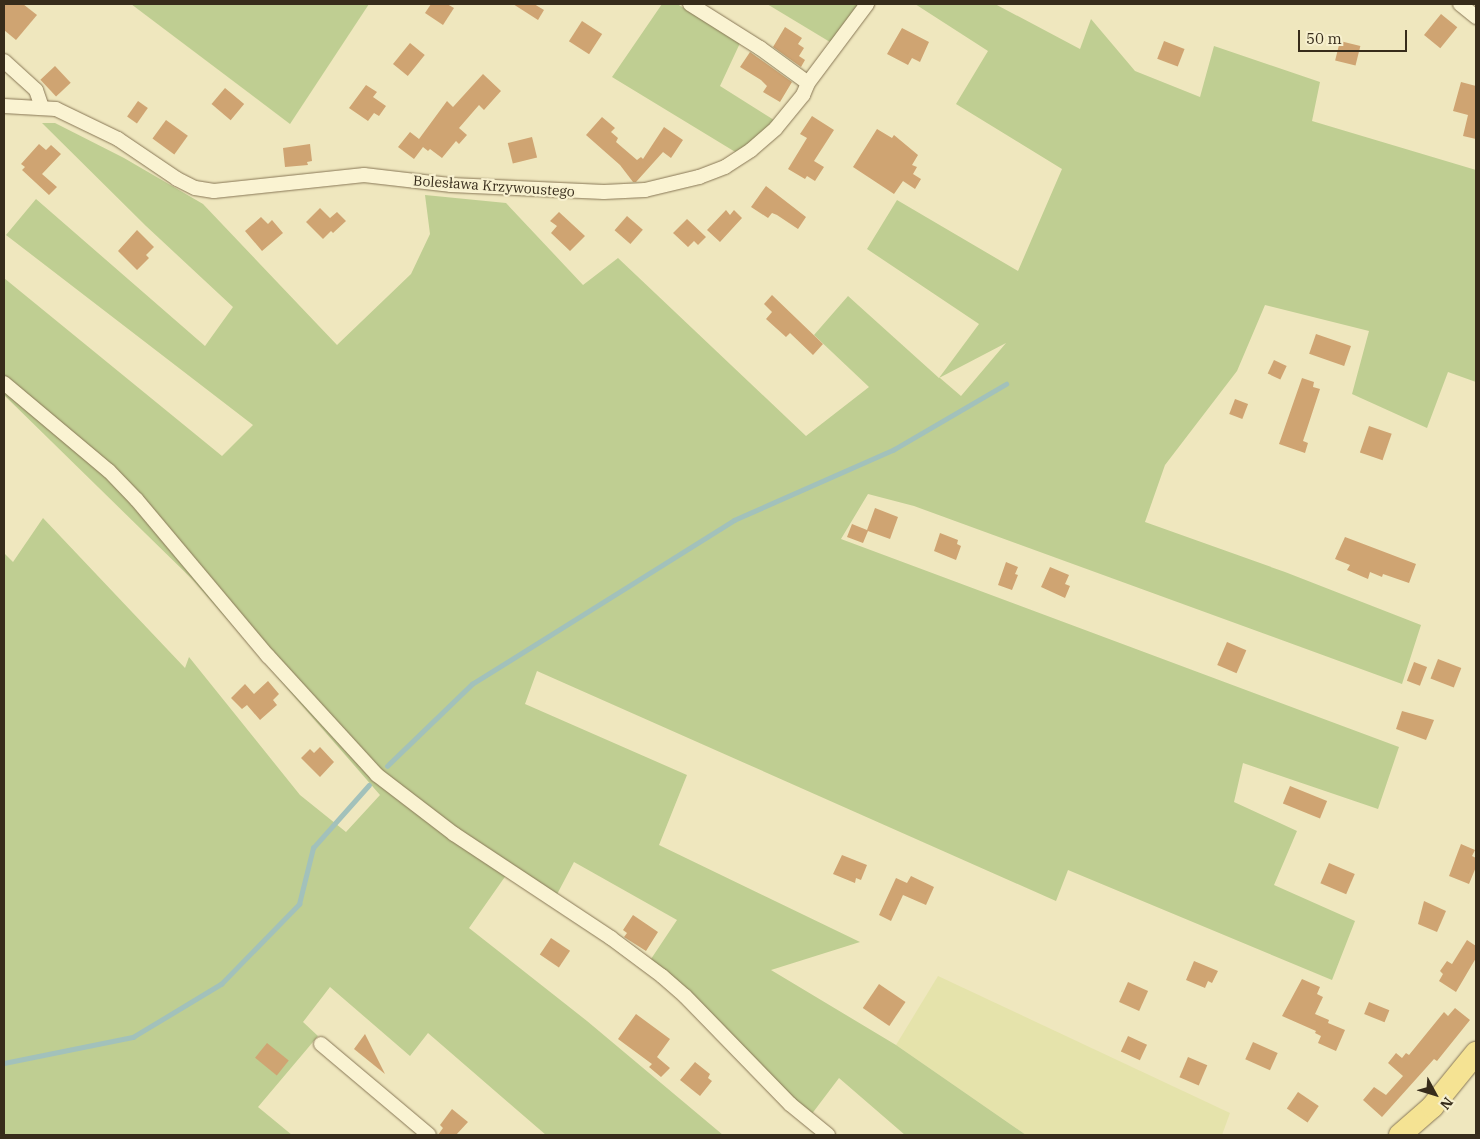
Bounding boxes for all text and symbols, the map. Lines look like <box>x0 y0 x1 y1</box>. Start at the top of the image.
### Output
scale bar <box>1300 20 1409 52</box>
text: 50 m <box>1306 29 1342 48</box>
street label: Bolesława Krzywoustego <box>413 172 575 200</box>
north arrow <box>1410 1069 1460 1119</box>
text: N <box>1436 1093 1457 1113</box>

